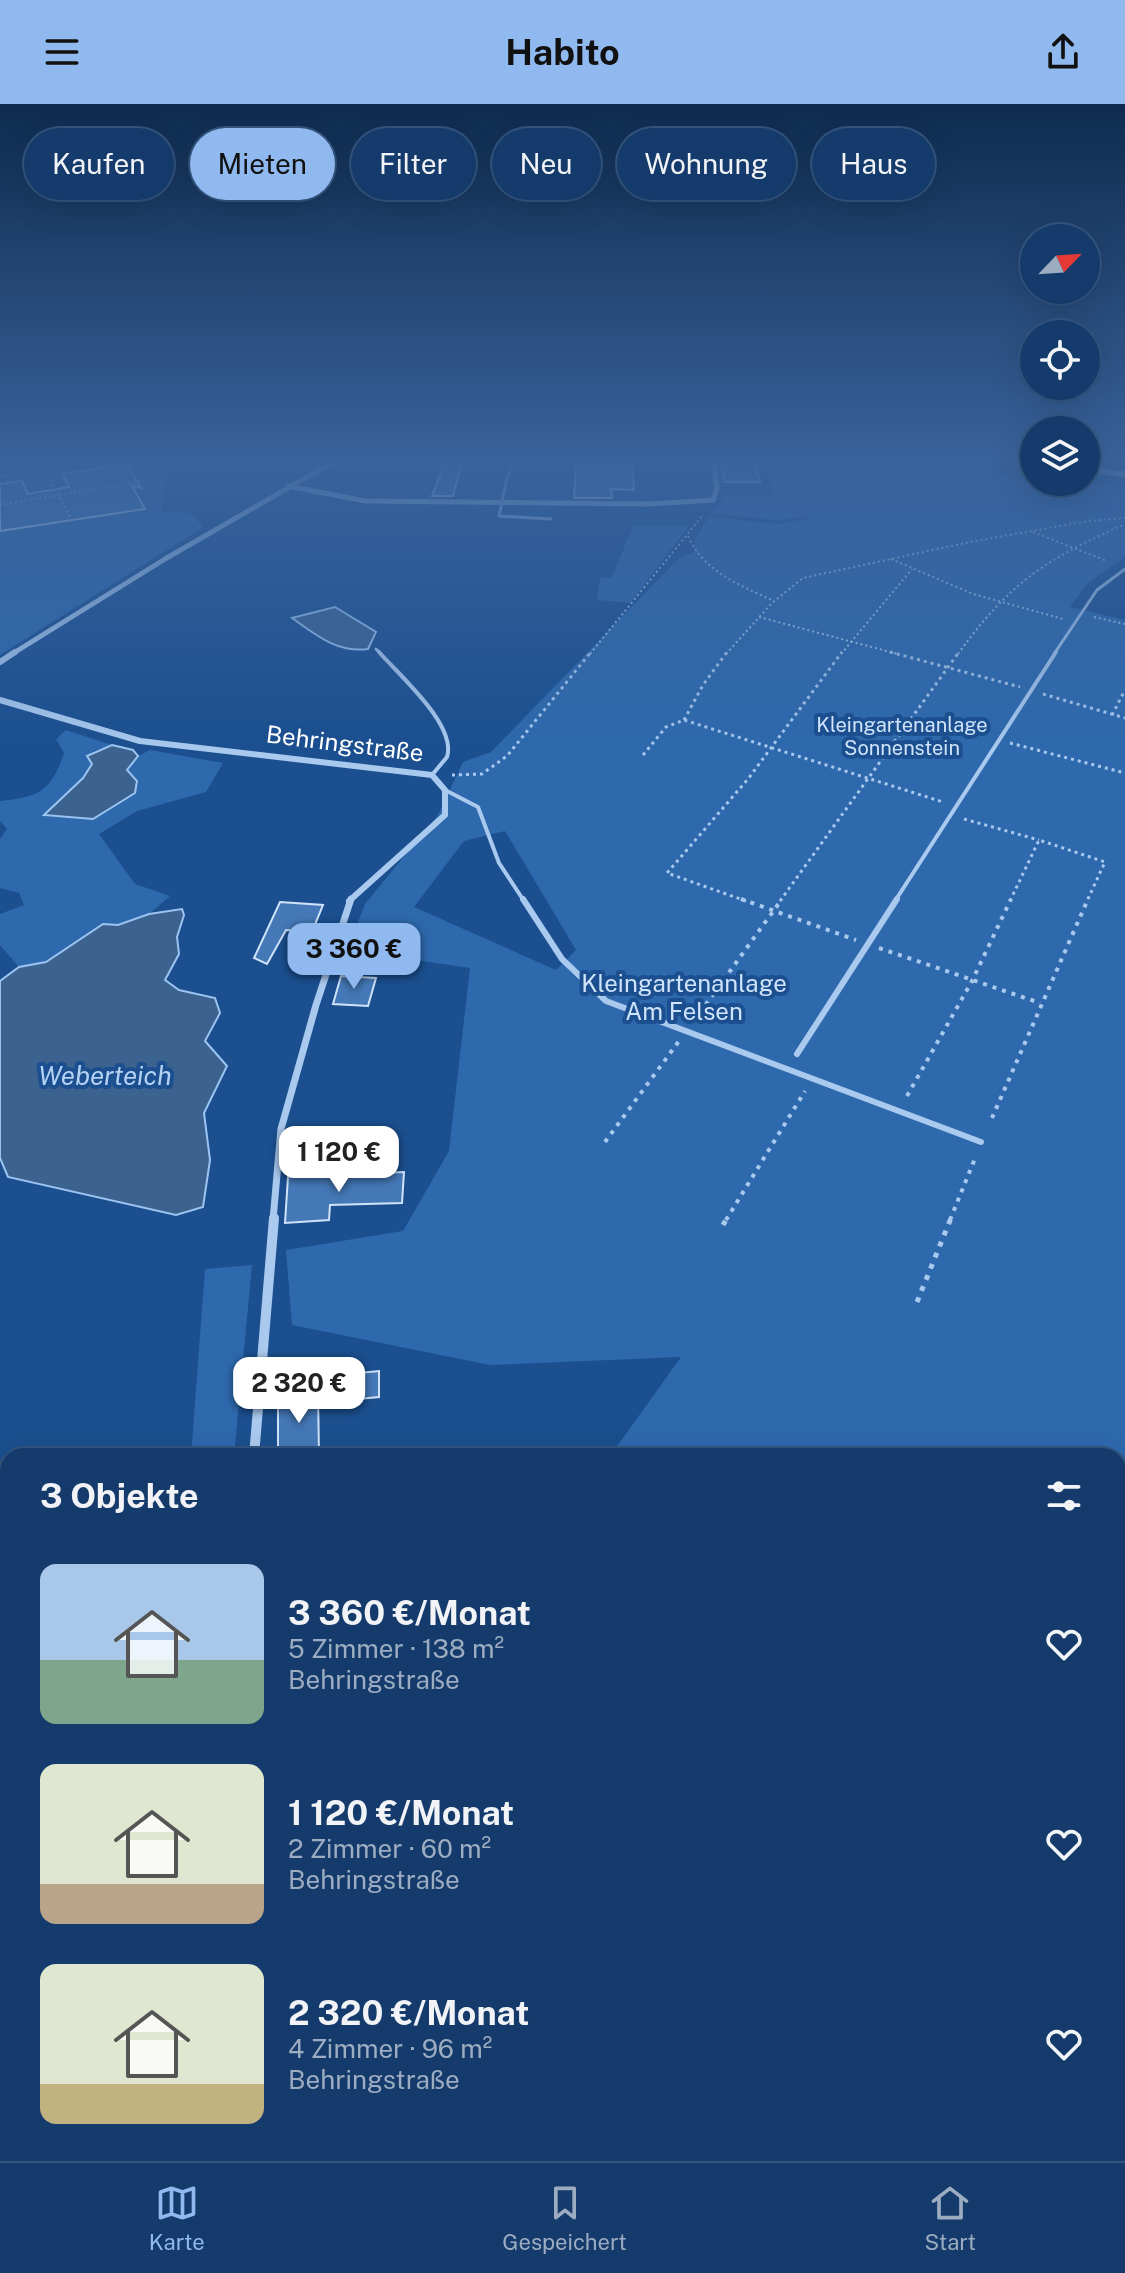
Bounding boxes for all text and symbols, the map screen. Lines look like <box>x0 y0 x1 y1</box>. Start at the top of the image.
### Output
icon: menu <box>40 30 84 74</box>
icon: share <box>1041 30 1085 74</box>
text: Habito <box>505 31 620 73</box>
chip: Kaufen <box>24 128 174 200</box>
chip: Mieten <box>190 128 335 200</box>
chip: Filter <box>351 128 476 200</box>
chip: Neu <box>492 128 601 200</box>
chip: Wohnung <box>617 128 796 200</box>
chip: Haus <box>812 128 935 200</box>
north arrow <box>1020 224 1100 304</box>
map controls <box>1020 224 1100 496</box>
button: locate <box>1020 320 1100 400</box>
button: layers <box>1020 416 1100 496</box>
park label: Kleingartenanlage Sonnenstein <box>816 713 988 760</box>
street label: Behringstraße <box>265 719 425 767</box>
pin: 3 360 € <box>280 923 428 991</box>
text: 3 360 € <box>305 933 403 964</box>
park label: Kleingartenanlage Am Felsen <box>581 969 787 1025</box>
water label: Weberteich <box>38 1060 172 1091</box>
pin: 1 120 € <box>265 1126 413 1194</box>
text: 1 120 € <box>297 1136 381 1167</box>
pin: 2 320 € <box>225 1357 373 1425</box>
text: 2 320 € <box>251 1367 347 1398</box>
icon: filters <box>1042 1474 1086 1518</box>
text: 3 Objekte <box>40 1476 199 1516</box>
text: 3 360 €/Monat <box>288 1593 531 1633</box>
icon: home <box>104 1596 200 1692</box>
icon: heart <box>1042 1622 1086 1666</box>
text: 5 Zimmer · 138 m² <box>288 1633 504 1664</box>
text: Behringstraße <box>288 1664 460 1695</box>
text: 1 120 €/Monat <box>288 1793 514 1833</box>
icon: home <box>104 1796 200 1892</box>
icon: heart <box>1042 1822 1086 1866</box>
text: 2 Zimmer · 60 m² <box>288 1833 491 1864</box>
text: Behringstraße <box>288 1864 460 1895</box>
text: 2 320 €/Monat <box>288 1993 529 2033</box>
icon: home <box>104 1996 200 2092</box>
icon: heart <box>1042 2022 1086 2066</box>
text: 4 Zimmer · 96 m² <box>288 2033 492 2064</box>
text: Behringstraße <box>288 2064 460 2095</box>
tab: Karte <box>149 2181 205 2255</box>
tab: Gespeichert <box>502 2181 627 2255</box>
tab: Start <box>924 2181 976 2255</box>

